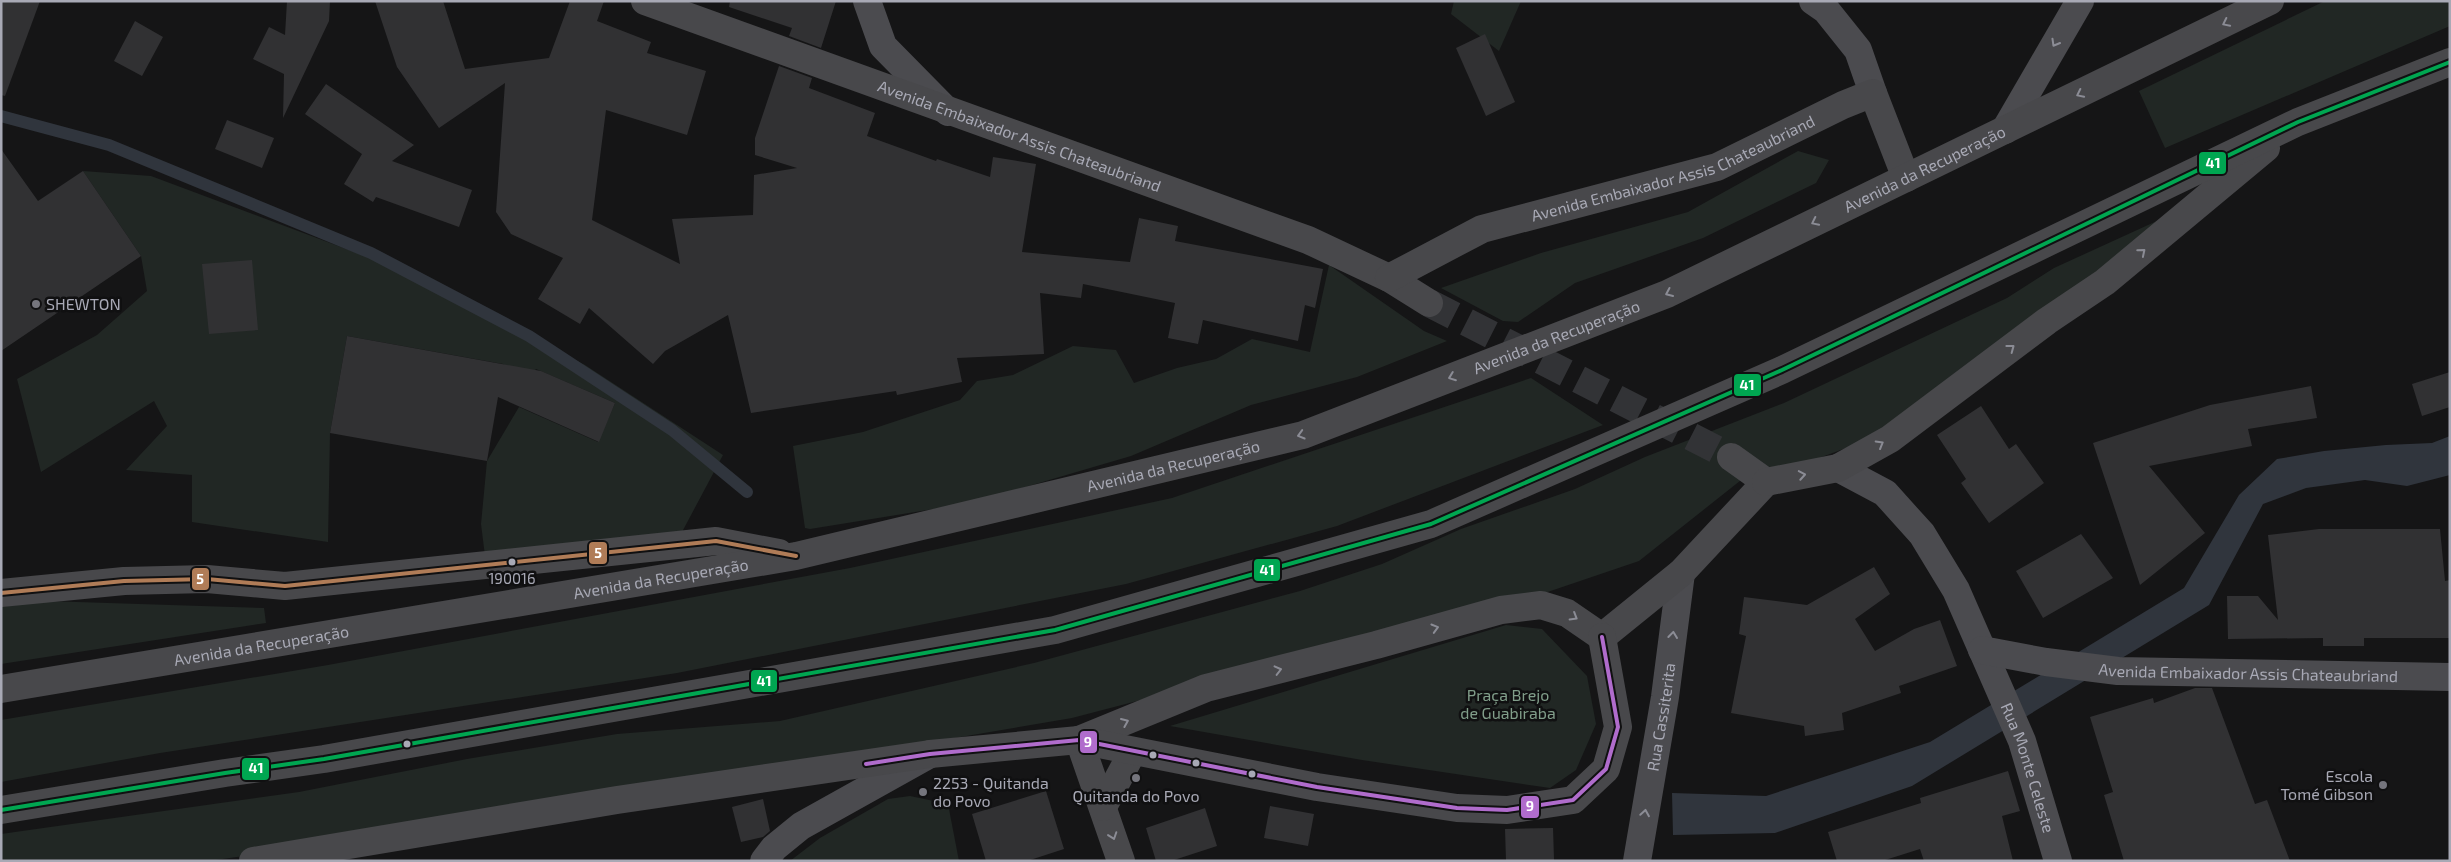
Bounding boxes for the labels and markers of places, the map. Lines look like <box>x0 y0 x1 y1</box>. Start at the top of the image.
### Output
place label: SHEWTON <box>46 294 121 313</box>
marker: SHEWTON <box>30 298 42 310</box>
marker: 190016 <box>507 557 517 567</box>
place label: 190016 <box>488 569 536 587</box>
unlabelled marker <box>402 739 412 749</box>
unlabelled marker <box>1148 750 1158 760</box>
unlabelled marker <box>1191 758 1201 768</box>
place label: Escola Tomé Gibson <box>2281 766 2373 803</box>
unlabelled marker <box>1247 769 1257 779</box>
marker: Quitanda do Povo <box>1130 772 1142 784</box>
place label: 2253 - Quitanda do Povo <box>933 773 1049 810</box>
marker: Escola Tomé Gibson <box>2377 779 2389 791</box>
marker: 2253 - Quitanda do Povo <box>917 786 929 798</box>
place label: Quitanda do Povo <box>1072 786 1200 806</box>

